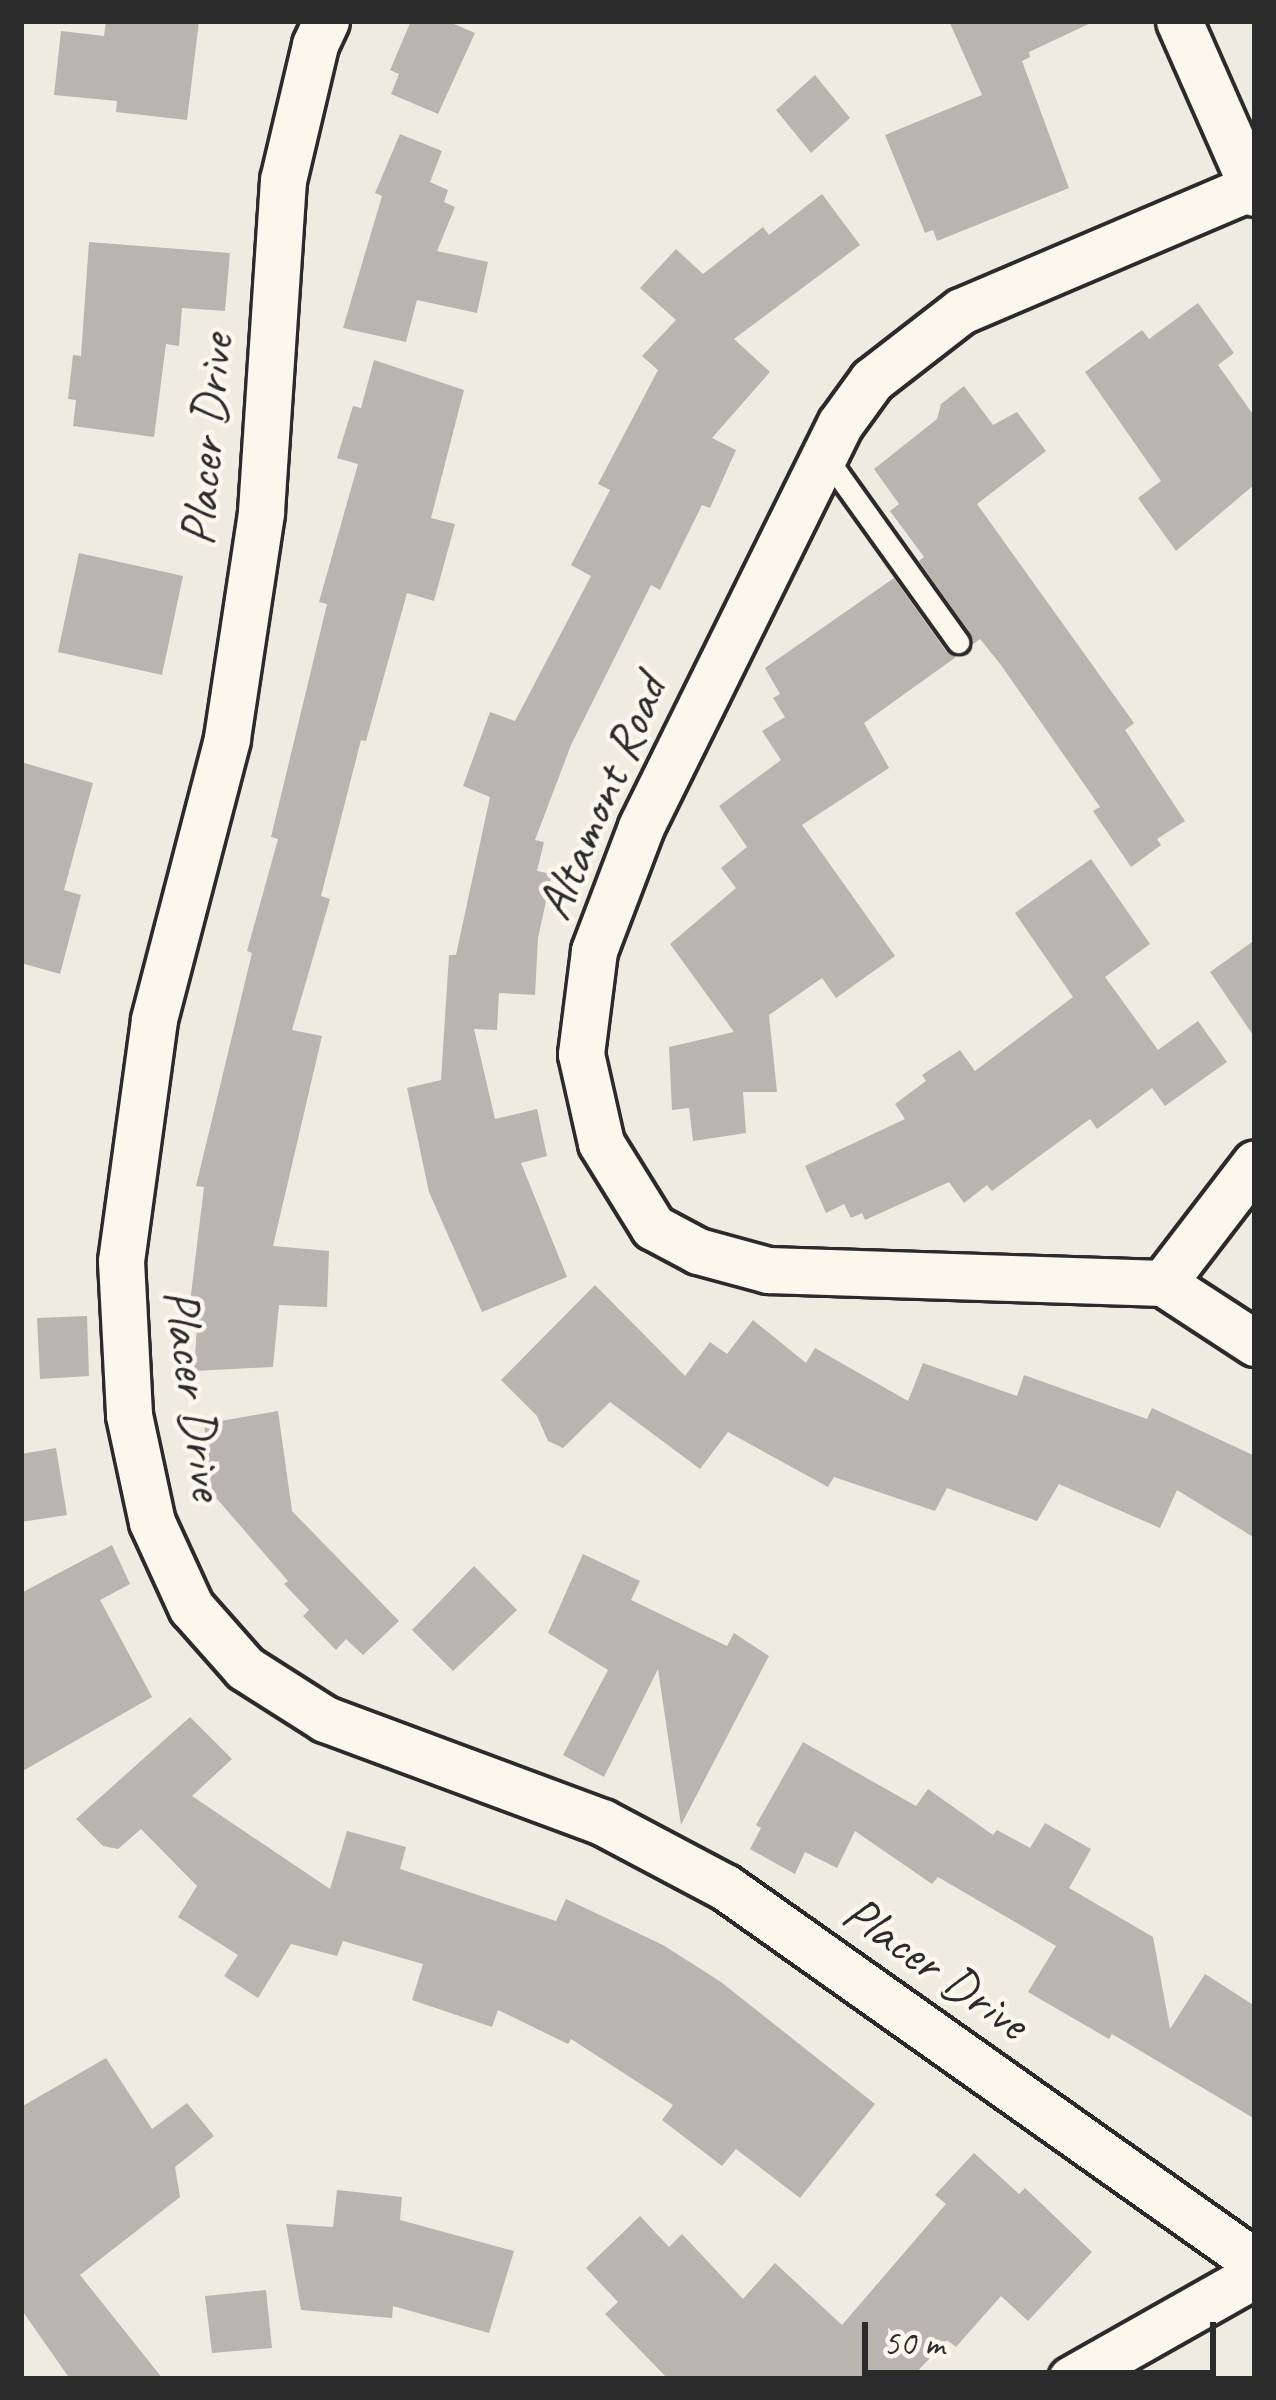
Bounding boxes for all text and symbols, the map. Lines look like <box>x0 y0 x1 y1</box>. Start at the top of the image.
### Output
street label: Placer Drive <box>166 332 246 548</box>
street label: Altamont Road <box>523 667 679 927</box>
street label: Placer Drive <box>150 1285 240 1503</box>
street label: Placer Drive <box>832 1881 1040 2053</box>
scale bar <box>868 2298 1222 2372</box>
text: 50 m <box>883 2320 944 2366</box>

